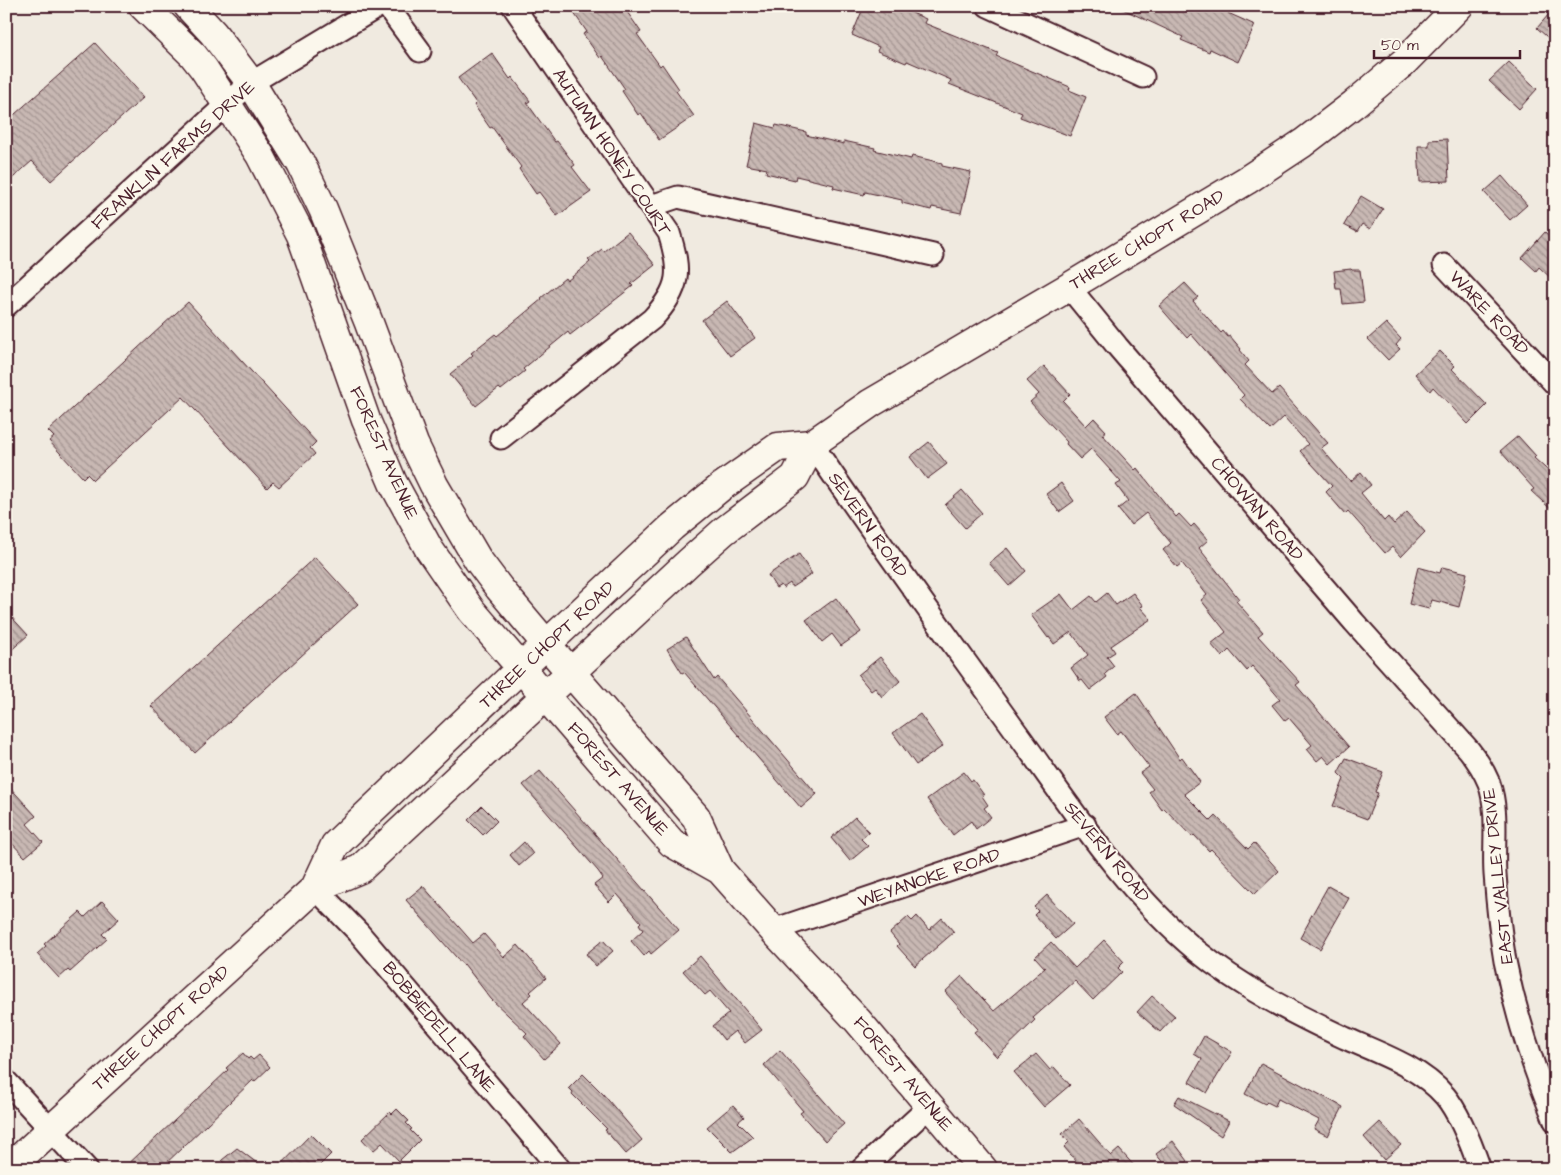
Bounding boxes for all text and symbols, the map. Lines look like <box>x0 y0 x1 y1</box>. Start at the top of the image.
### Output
scale bar <box>1374 28 1520 60</box>
text: 50 m <box>1381 35 1419 56</box>
street label: AUTUMN HONEY COURT <box>547 63 678 241</box>
street label: FRANKLIN FARMS DRIVE <box>86 74 261 235</box>
street label: THREE CHOPT ROAD <box>1065 183 1230 296</box>
street label: WARE ROAD <box>1443 265 1535 361</box>
street label: FOREST AVENUE <box>343 382 425 524</box>
street label: CHOWAN ROAD <box>1205 451 1310 567</box>
street label: SEVERN ROAD <box>822 467 914 583</box>
street label: THREE CHOPT ROAD <box>474 575 621 715</box>
street label: FOREST AVENUE <box>561 717 675 842</box>
street label: EAST VALLEY DRIVE <box>1476 787 1520 965</box>
street label: SEVERN ROAD <box>1058 796 1156 908</box>
street label: WEYANOKE ROAD <box>855 842 1004 914</box>
street label: BOBBIEDELL LANE <box>377 956 502 1098</box>
street label: THREE CHOPT ROAD <box>87 959 235 1097</box>
street label: FOREST AVENUE <box>847 1011 959 1137</box>

